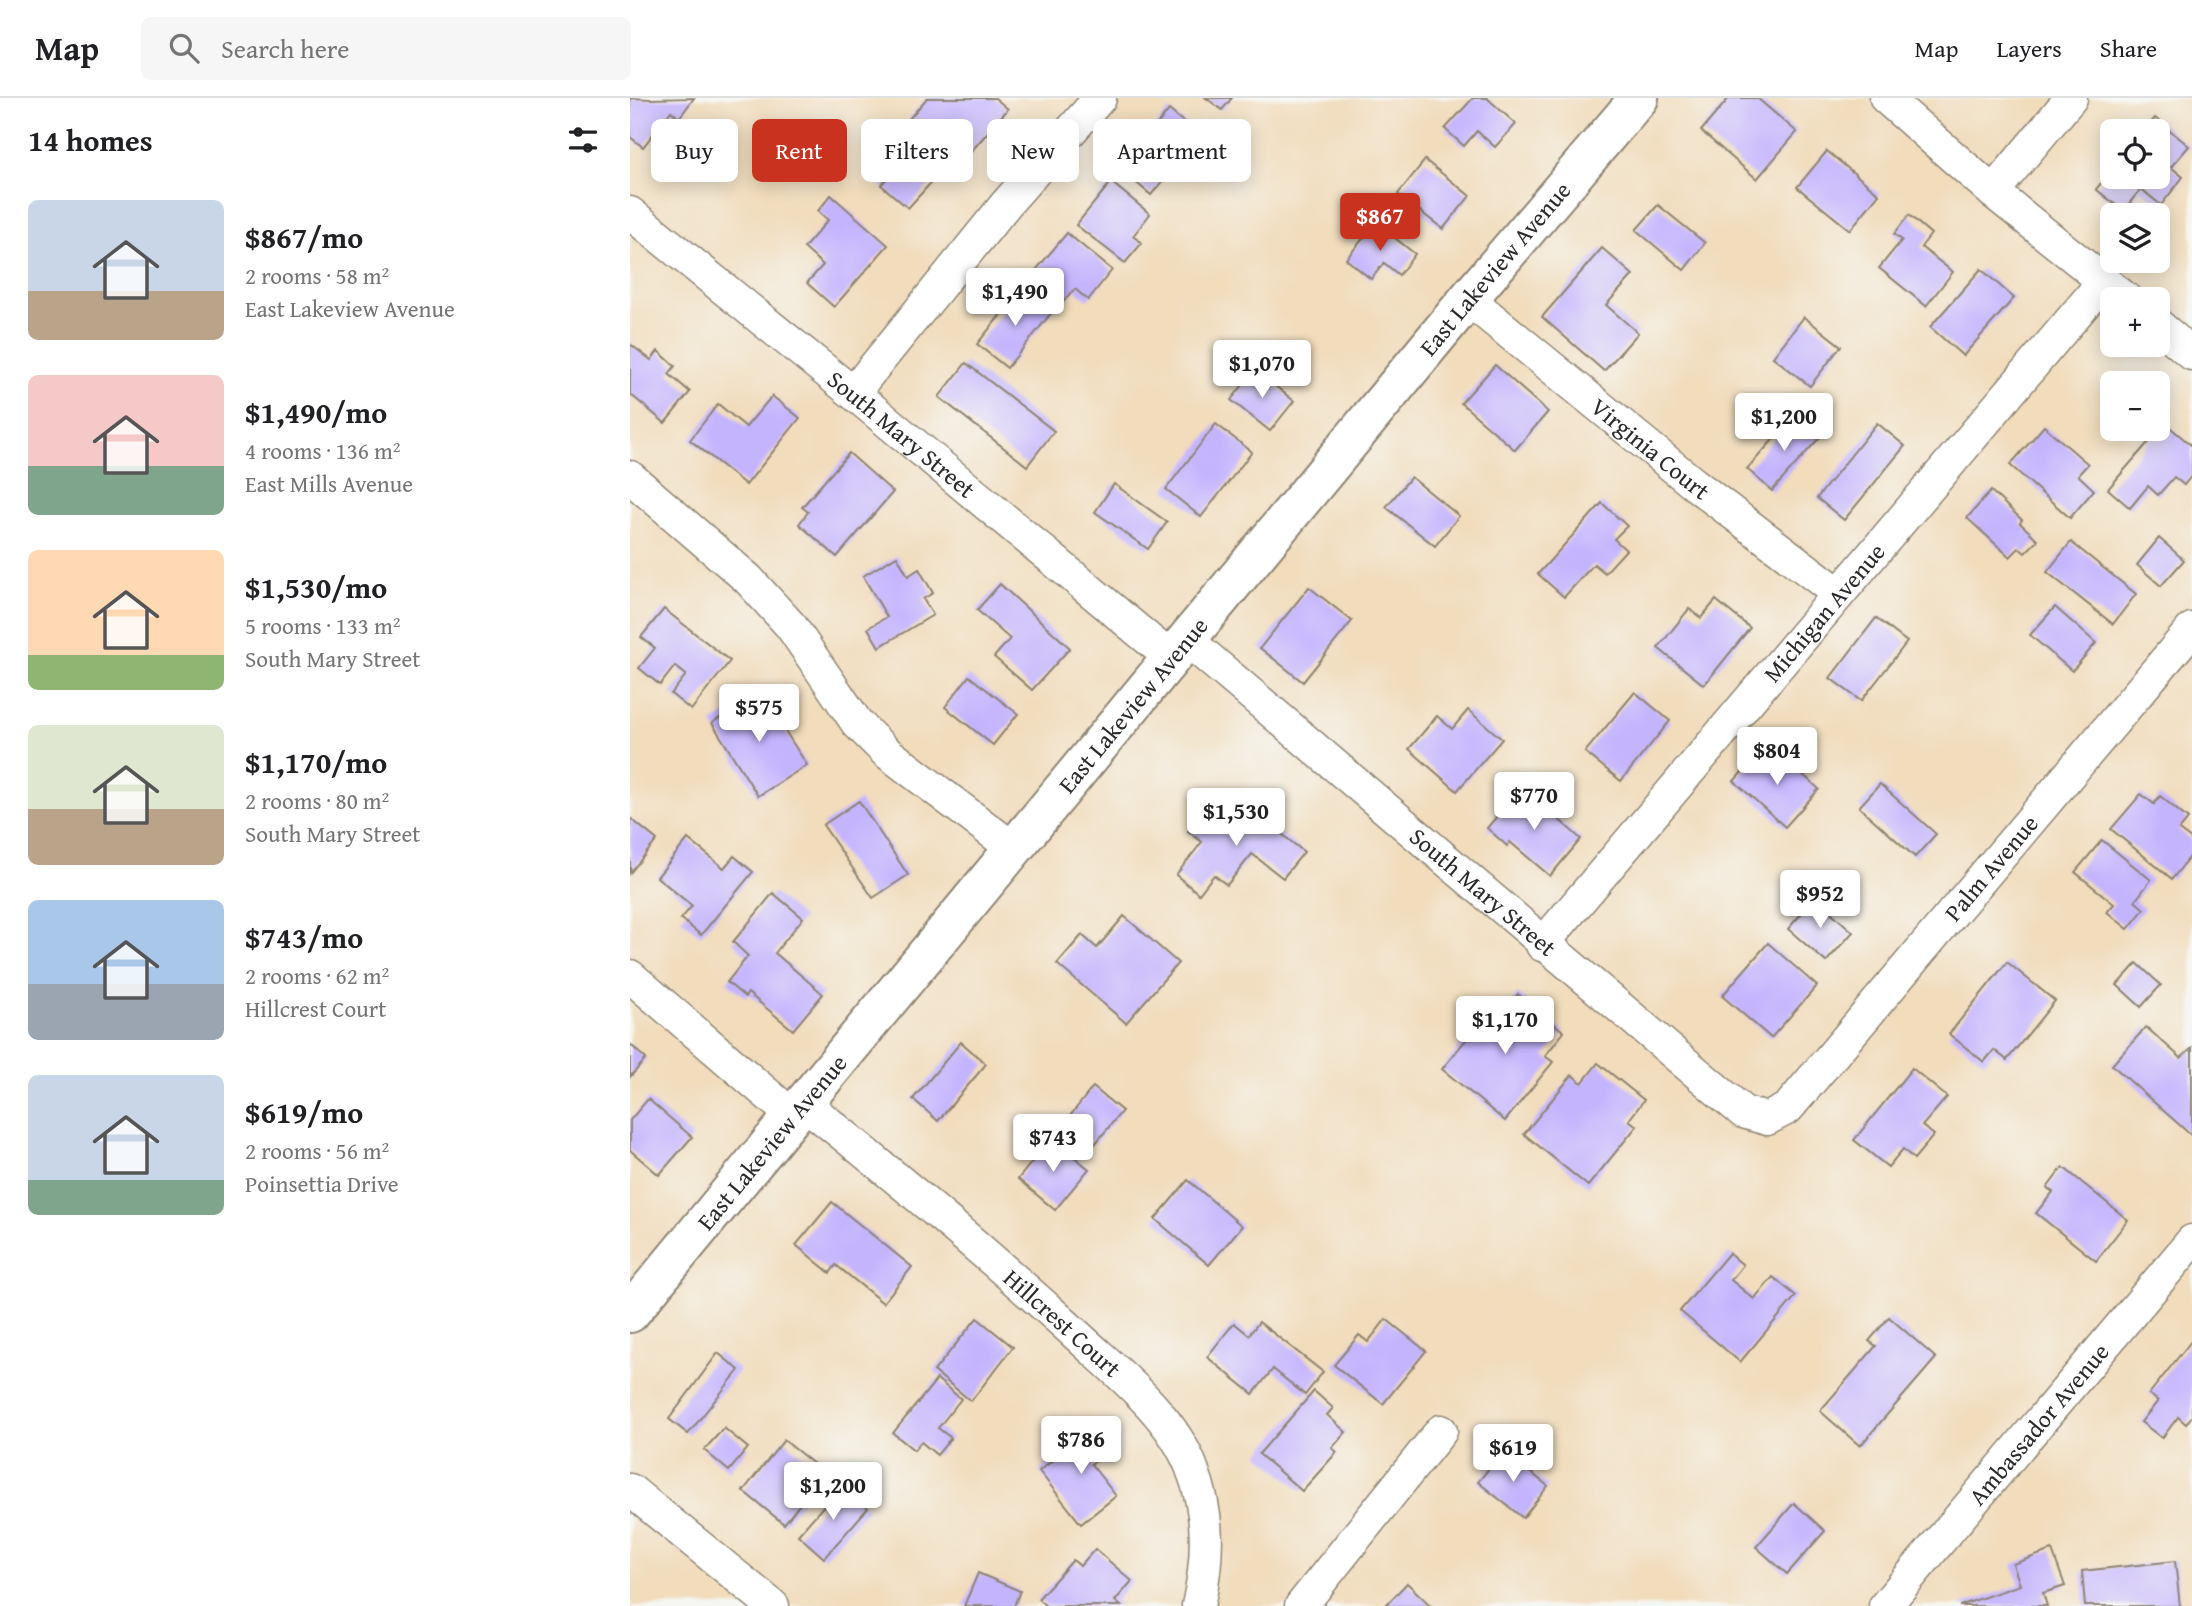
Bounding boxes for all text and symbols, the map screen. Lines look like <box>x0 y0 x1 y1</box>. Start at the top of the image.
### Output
search box <box>141 17 631 80</box>
text: Map <box>35 24 99 72</box>
icon: search <box>165 29 203 67</box>
text: Search here <box>221 29 349 68</box>
text: Map <box>1915 31 1958 66</box>
text: Layers <box>1996 31 2062 66</box>
text: Share <box>2100 31 2157 66</box>
text: 14 homes <box>28 118 153 162</box>
chip: Buy <box>651 119 738 182</box>
chip: Rent <box>752 119 847 182</box>
chip: Filters <box>861 119 973 182</box>
chip: New <box>987 119 1079 182</box>
chip: Apartment <box>1093 119 1251 182</box>
map controls <box>2100 119 2170 441</box>
button: locate <box>2100 119 2170 189</box>
icon: filters <box>564 121 602 159</box>
street label: East Lakeview Avenue <box>1411 173 1579 363</box>
pin: $867 <box>1339 194 1421 253</box>
text: $867 <box>1356 199 1404 232</box>
button: layers <box>2100 203 2170 273</box>
text: $867/mo <box>245 215 363 259</box>
icon: home <box>84 228 168 312</box>
text: 2 rooms · 58 m² <box>245 259 389 292</box>
pin: $1,490 <box>958 268 1072 328</box>
text: $1,490 <box>982 274 1048 307</box>
button: + <box>2100 287 2170 357</box>
text: East Lakeview Avenue <box>245 292 455 325</box>
pin: $1,070 <box>1205 341 1319 400</box>
text: $1,070 <box>1229 346 1295 379</box>
street label: South Mary Street <box>820 362 984 506</box>
button: − <box>2100 371 2170 441</box>
street label: Virginia Court <box>1584 389 1718 508</box>
text: $1,490/mo <box>245 390 387 434</box>
pin: $1,200 <box>1727 394 1841 453</box>
text: $1,200 <box>1751 399 1817 432</box>
icon: home <box>84 403 168 487</box>
text: 4 rooms · 136 m² <box>245 434 400 467</box>
text: East Mills Avenue <box>245 467 413 500</box>
street label: Michigan Avenue <box>1754 535 1893 689</box>
text: $1,530/mo <box>245 565 387 609</box>
icon: home <box>84 578 168 662</box>
text: 5 rooms · 133 m² <box>245 609 400 642</box>
street label: East Lakeview Avenue <box>1049 609 1216 800</box>
text: South Mary Street <box>245 642 420 675</box>
pin: $575 <box>718 684 800 744</box>
text: $575 <box>735 690 783 723</box>
pin: $804 <box>1736 728 1818 787</box>
text: $804 <box>1753 733 1801 766</box>
text: $1,170/mo <box>245 740 387 784</box>
icon: home <box>84 753 168 837</box>
pin: $770 <box>1493 772 1575 832</box>
text: $770 <box>1510 778 1558 811</box>
text: 2 rooms · 80 m² <box>245 784 389 817</box>
pin: $1,530 <box>1179 788 1293 848</box>
text: $1,530 <box>1203 794 1269 827</box>
street label: Palm Avenue <box>1936 807 2046 928</box>
text: South Mary Street <box>245 817 420 850</box>
street label: South Mary Street <box>1402 819 1565 964</box>
pin: $952 <box>1779 870 1861 930</box>
text: $952 <box>1796 876 1844 909</box>
text: $743/mo <box>245 915 363 959</box>
icon: home <box>84 928 168 1012</box>
text: 2 rooms · 62 m² <box>245 959 389 992</box>
text: Hillcrest Court <box>245 992 386 1025</box>
pin: $1,170 <box>1448 996 1562 1056</box>
text: $1,170 <box>1472 1002 1538 1035</box>
street label: East Lakeview Avenue <box>688 1046 855 1237</box>
text: $619/mo <box>245 1090 363 1134</box>
icon: home <box>84 1103 168 1187</box>
pin: $743 <box>1012 1114 1094 1174</box>
text: $743 <box>1029 1120 1077 1153</box>
text: 2 rooms · 56 m² <box>245 1134 389 1167</box>
text: Poinsettia Drive <box>245 1167 399 1200</box>
street label: Hillcrest Court <box>996 1260 1130 1385</box>
street label: Ambassador Avenue <box>1960 1335 2117 1513</box>
pin: $786 <box>1040 1416 1122 1476</box>
text: $786 <box>1057 1422 1105 1455</box>
pin: $619 <box>1472 1424 1554 1484</box>
text: $619 <box>1489 1430 1537 1463</box>
pin: $1,200 <box>776 1462 890 1522</box>
text: $1,200 <box>800 1468 866 1501</box>

